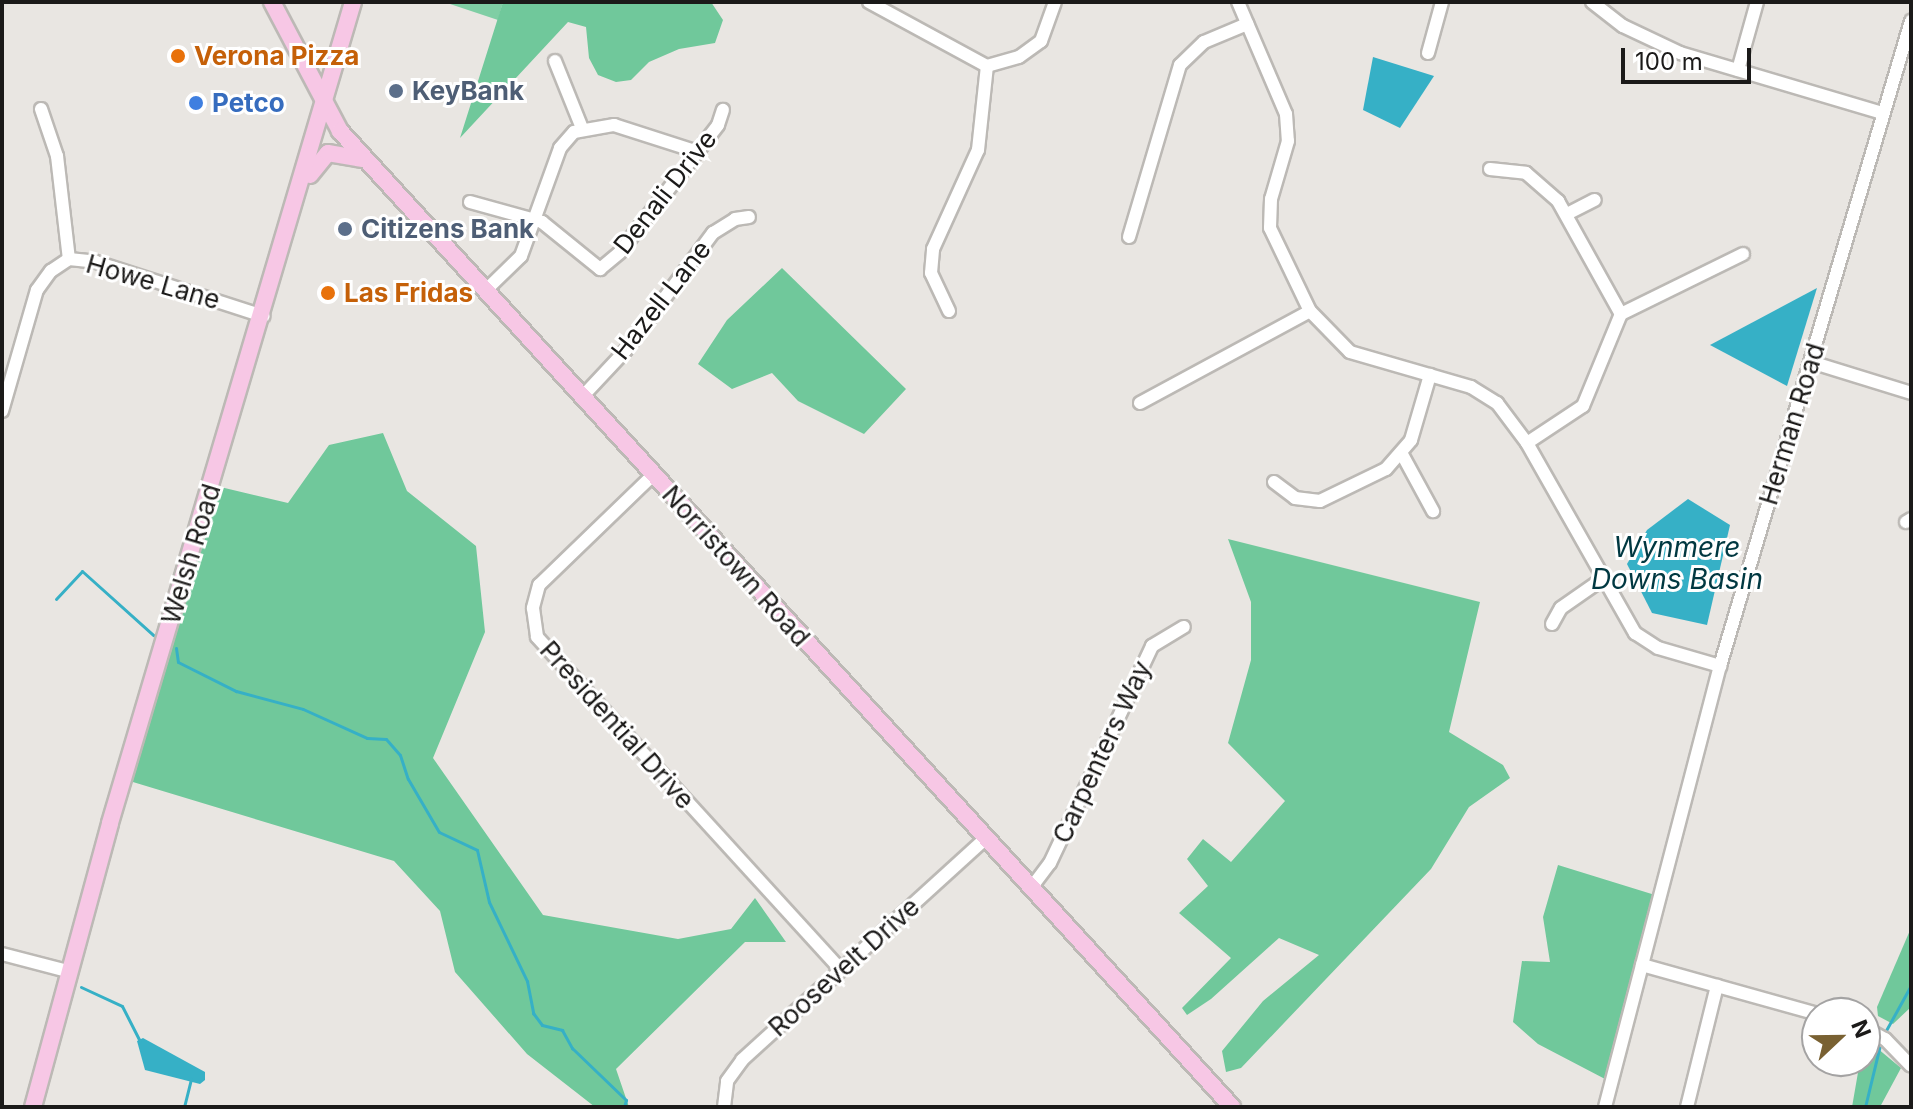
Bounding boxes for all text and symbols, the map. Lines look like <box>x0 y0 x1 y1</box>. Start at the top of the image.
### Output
scale bar <box>1625 32 1755 82</box>
place label: Verona Pizza <box>194 40 359 72</box>
marker: Verona Pizza <box>169 47 187 65</box>
text: 100 m <box>1635 47 1703 76</box>
place label: KeyBank <box>412 75 524 107</box>
marker: KeyBank <box>387 82 405 100</box>
place label: Petco <box>212 87 285 119</box>
marker: Petco <box>187 94 205 112</box>
street label: Denali Drive <box>607 124 723 260</box>
place label: Citizens Bank <box>361 213 534 245</box>
marker: Citizens Bank <box>336 220 354 238</box>
street label: Hazell Lane <box>605 234 717 366</box>
street label: Howe Lane <box>83 248 223 316</box>
place label: Las Fridas <box>344 277 473 309</box>
marker: Las Fridas <box>319 284 337 302</box>
street label: Herman Road <box>1753 339 1831 509</box>
street label: Norristown Road <box>656 479 816 653</box>
street label: Welsh Road <box>155 480 227 628</box>
water label: Wynmere Downs Basin <box>1591 530 1763 596</box>
street label: Presidential Drive <box>533 635 701 815</box>
street label: Carpenters Way <box>1046 656 1158 848</box>
street label: Roosevelt Drive <box>762 891 926 1043</box>
north arrow <box>1801 997 1881 1077</box>
text: N <box>1846 1016 1877 1041</box>

